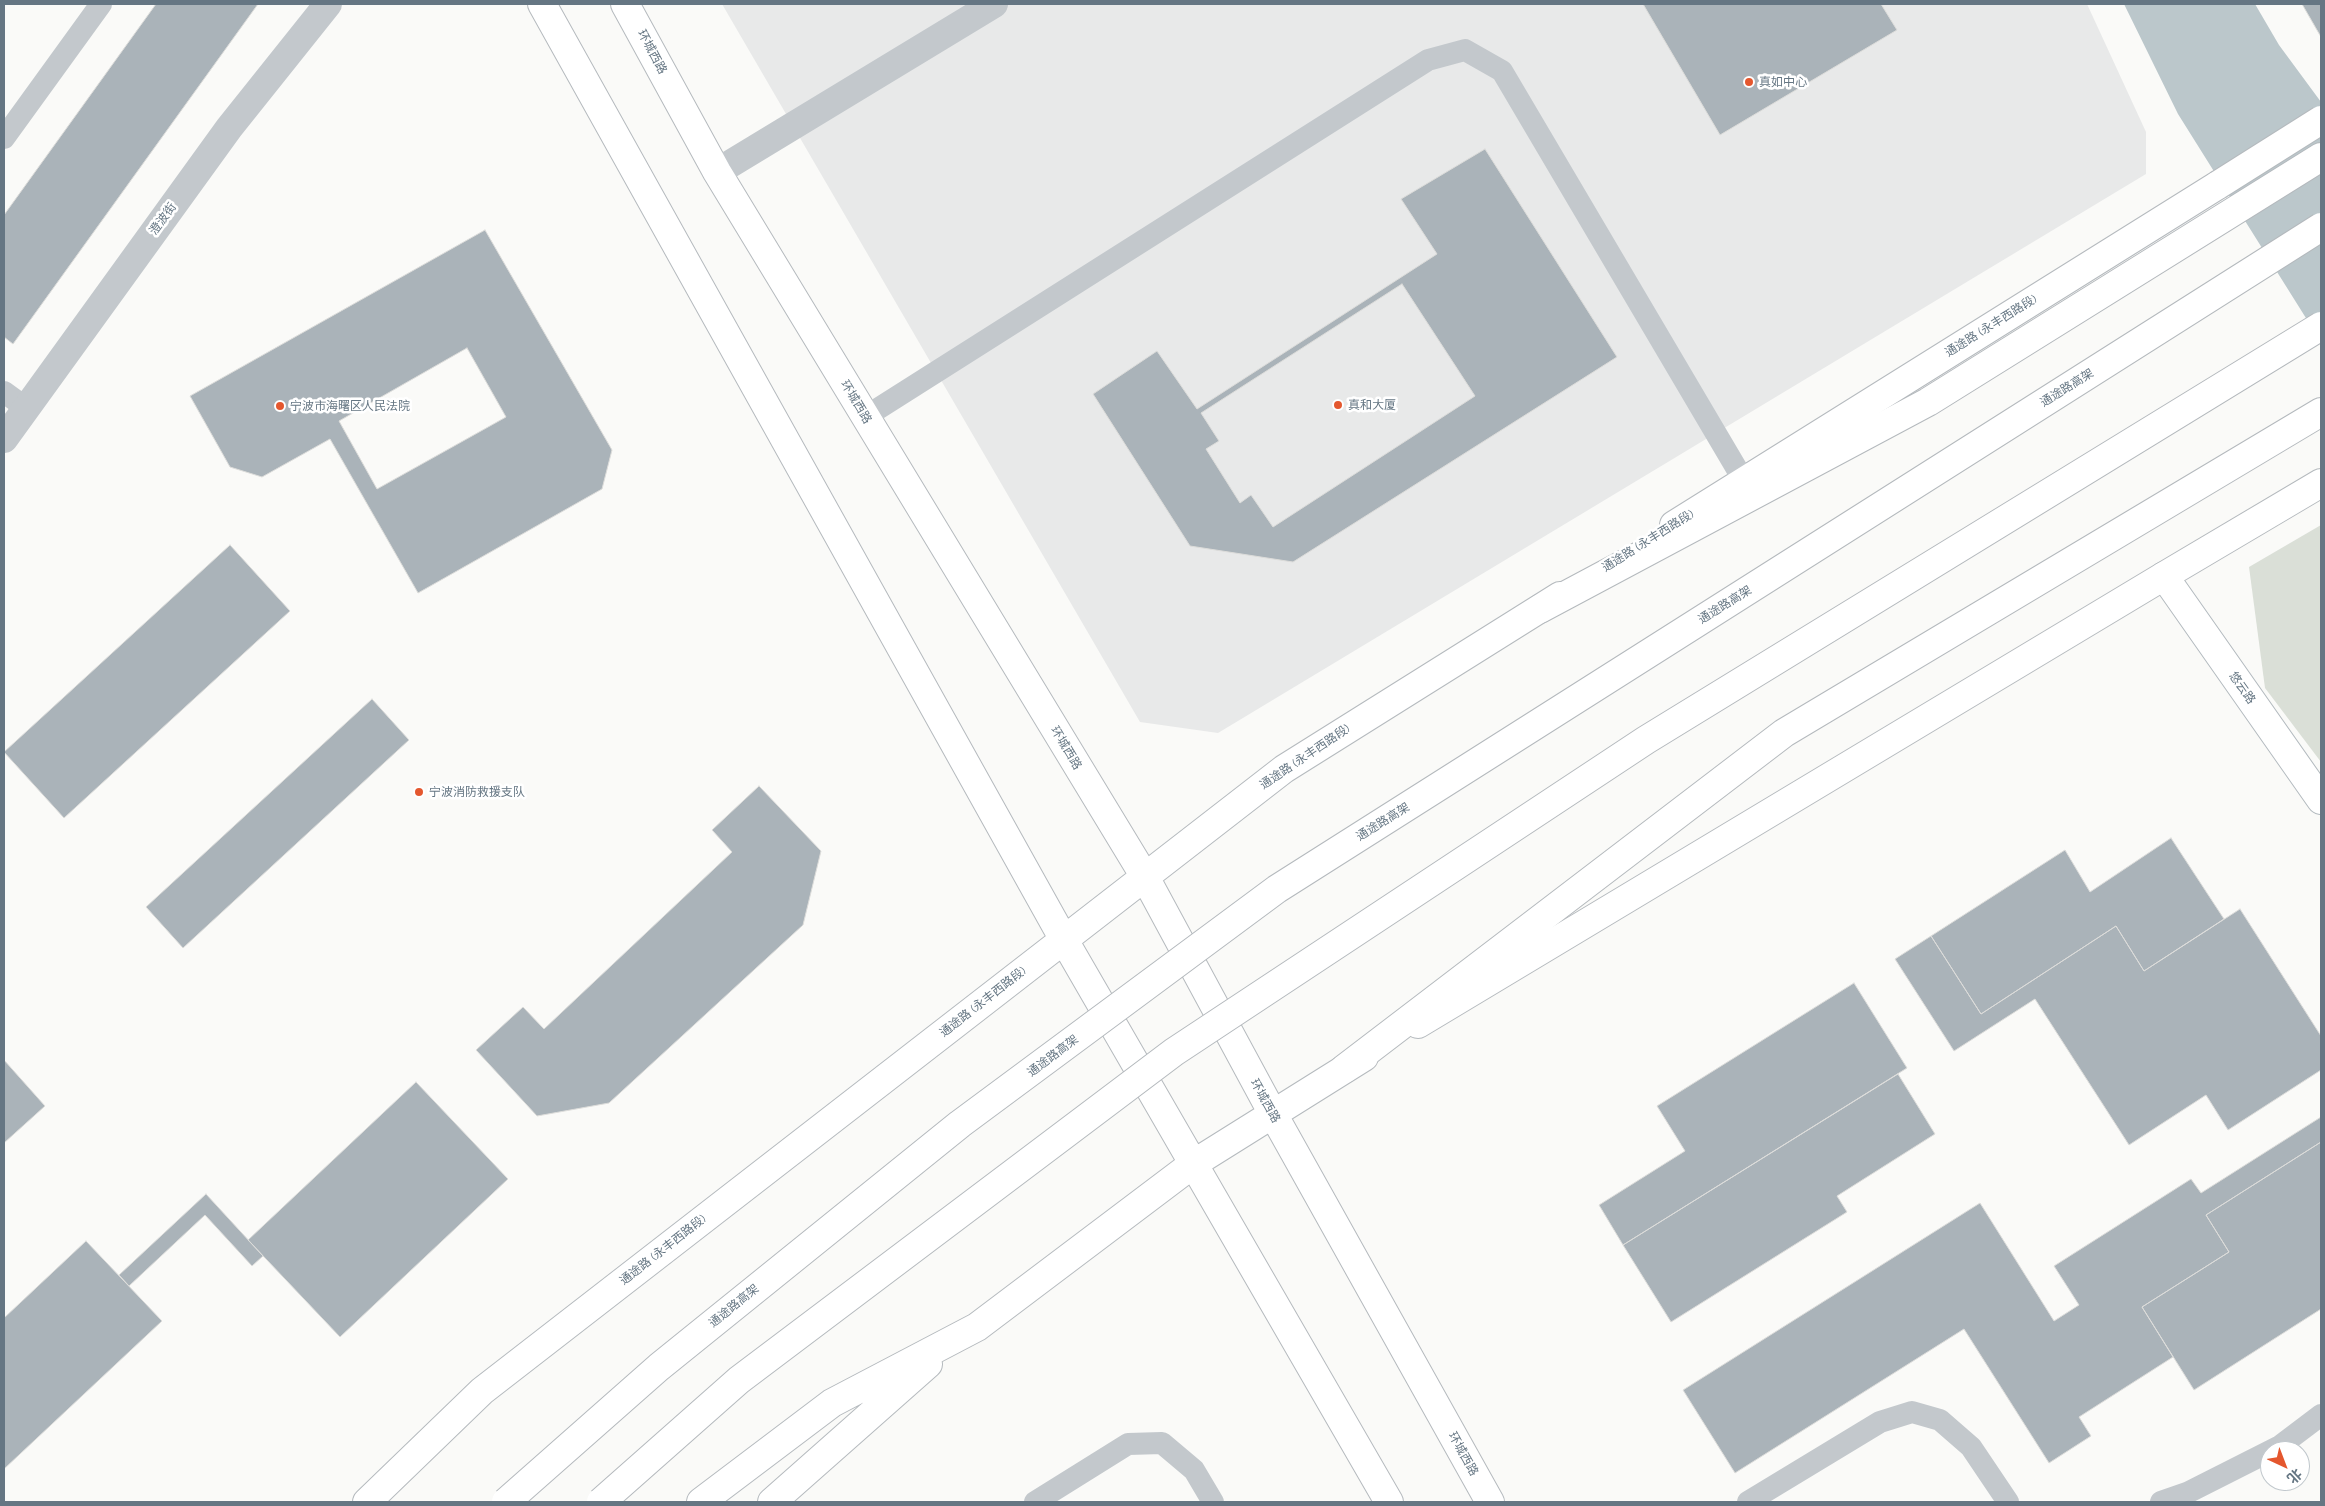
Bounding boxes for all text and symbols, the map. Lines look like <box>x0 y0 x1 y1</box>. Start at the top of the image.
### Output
street label: 环城西路 <box>634 27 670 77</box>
place label: 真如中心 <box>1759 75 1807 89</box>
marker: 真如中心 <box>1743 76 1755 88</box>
street label: 澄波街 <box>147 200 179 238</box>
street label: 通途路 (永丰西路段) <box>1942 292 2040 360</box>
street label: 通途路高架 <box>2038 366 2096 410</box>
street label: 环城西路 <box>837 378 875 426</box>
place label: 真和大厦 <box>1348 398 1396 412</box>
place label: 宁波市海曙区人民法院 <box>290 399 410 413</box>
marker: 真和大厦 <box>1332 399 1344 411</box>
marker: 宁波市海曙区人民法院 <box>274 400 286 412</box>
street label: 通途路 (永丰西路段) <box>1599 507 1697 575</box>
street label: 通途路高架 <box>1696 583 1754 627</box>
street label: 悠云路 <box>2226 669 2258 707</box>
street label: 通途路 (永丰西路段) <box>1257 722 1353 792</box>
street label: 环城西路 <box>1047 724 1085 772</box>
place label: 宁波消防救援支队 <box>429 785 525 799</box>
marker: 宁波消防救援支队 <box>413 786 425 798</box>
street label: 通途路高架 <box>1354 800 1412 844</box>
street label: 通途路 (永丰西路段) <box>937 964 1029 1040</box>
street label: 通途路高架 <box>1025 1032 1081 1080</box>
street label: 环城西路 <box>1247 1077 1283 1125</box>
street label: 通途路 (永丰西路段) <box>617 1212 709 1288</box>
street label: 通途路高架 <box>706 1282 762 1330</box>
street label: 环城西路 <box>1445 1430 1481 1478</box>
north arrow <box>2260 1441 2310 1491</box>
text: 北 <box>2284 1466 2305 1487</box>

